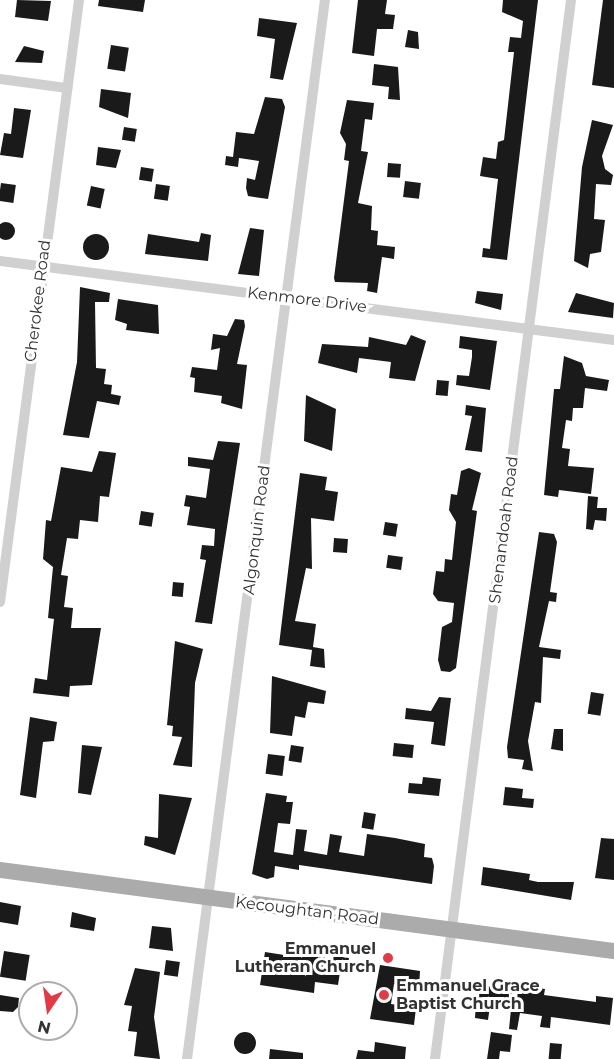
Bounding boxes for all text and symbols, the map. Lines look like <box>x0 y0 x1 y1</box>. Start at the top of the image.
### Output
street label: Cherokee Road <box>21 239 55 363</box>
street label: Kenmore Drive <box>246 283 368 317</box>
street label: Shenandoah Road <box>485 455 523 605</box>
street label: Algonquin Road <box>240 464 274 596</box>
street label: Kecoughtan Road <box>234 893 380 929</box>
place label: Emmanuel Lutheran Church <box>235 939 376 977</box>
marker: Emmanuel Lutheran Church <box>381 951 395 965</box>
place label: Emmanuel Grace Baptist Church <box>396 976 540 1014</box>
north arrow <box>18 981 78 1041</box>
marker: Emmanuel Grace Baptist Church <box>377 988 391 1002</box>
text: N <box>36 1016 53 1038</box>

